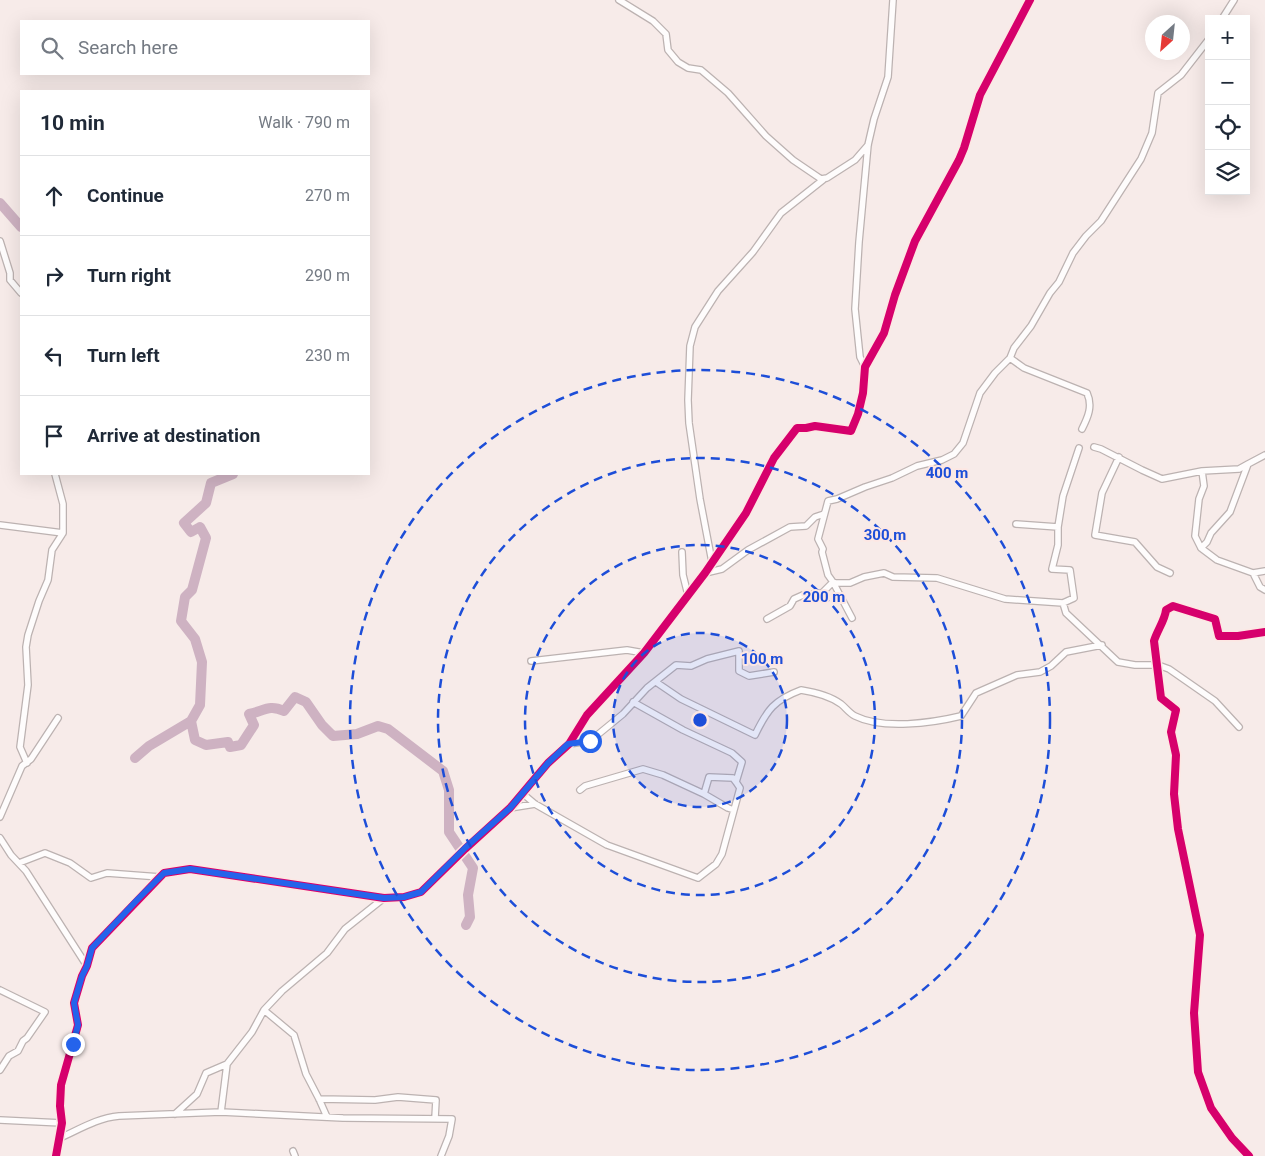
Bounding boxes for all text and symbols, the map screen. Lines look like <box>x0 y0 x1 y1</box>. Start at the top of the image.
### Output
north arrow <box>1145 15 1190 60</box>
map controls <box>1205 15 1250 195</box>
button: + <box>1205 15 1250 60</box>
search box <box>20 20 370 75</box>
icon: search <box>38 34 66 62</box>
text: Search here <box>78 36 178 59</box>
button: − <box>1205 60 1250 105</box>
button: locate <box>1205 105 1250 150</box>
text: 10 min <box>40 111 105 135</box>
text: Walk · 790 m <box>258 113 350 132</box>
button: layers <box>1205 150 1250 195</box>
icon: ahead <box>40 182 68 210</box>
text: Continue <box>87 184 164 207</box>
text: 270 m <box>305 186 350 205</box>
icon: right <box>40 262 68 290</box>
text: Turn right <box>87 264 171 287</box>
text: 290 m <box>305 266 350 285</box>
icon: left <box>40 342 68 370</box>
text: Turn left <box>87 344 160 367</box>
text: 230 m <box>305 346 350 365</box>
icon: arrive <box>40 422 68 450</box>
text: Arrive at destination <box>87 424 260 447</box>
text: 400 m <box>926 464 968 482</box>
text: 300 m <box>864 526 906 544</box>
text: 200 m <box>803 588 845 606</box>
text: 100 m <box>741 650 783 668</box>
centre of rings <box>691 711 709 729</box>
route start <box>579 730 602 753</box>
route end <box>62 1033 85 1056</box>

